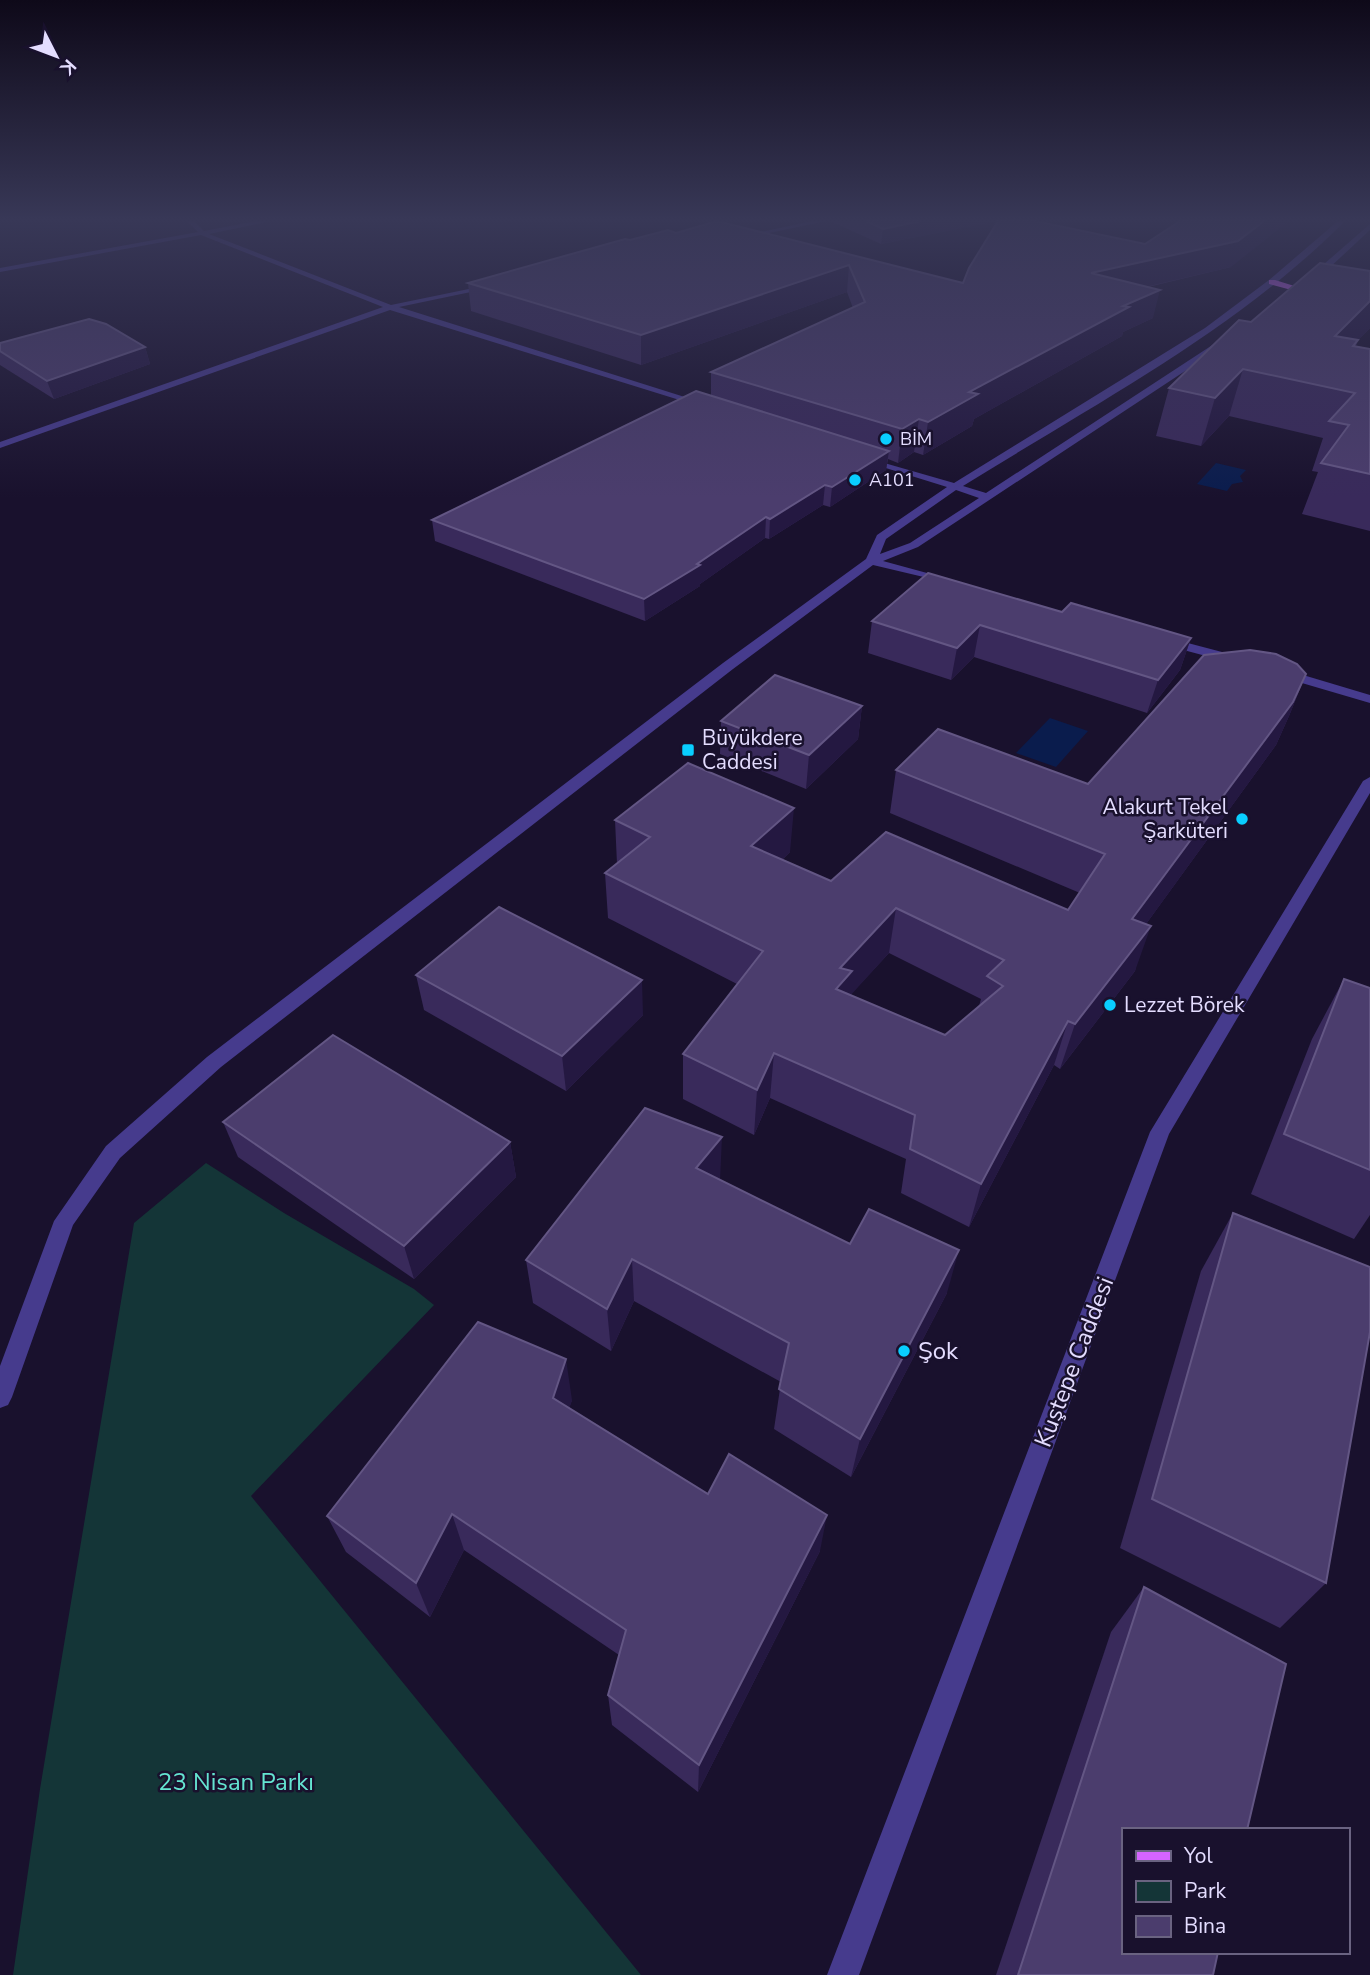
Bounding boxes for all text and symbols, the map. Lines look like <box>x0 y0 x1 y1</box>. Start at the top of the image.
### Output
north arrow <box>21 21 91 91</box>
text: K <box>53 53 82 81</box>
place label: BİM <box>900 427 932 451</box>
marker: BİM <box>878 431 894 447</box>
place label: A101 <box>869 468 915 492</box>
marker: A101 <box>847 472 863 488</box>
place label: Büyükdere Caddesi <box>702 724 803 776</box>
marker: Büyükdere Caddesi <box>680 742 696 758</box>
place label: Alakurt Tekel Şarküteri <box>1102 793 1229 845</box>
marker: Alakurt Tekel Şarküteri <box>1234 811 1250 827</box>
place label: Lezzet Börek <box>1124 991 1245 1019</box>
marker: Lezzet Börek <box>1102 997 1118 1013</box>
street label: Kuştepe Caddesi <box>1027 1272 1121 1452</box>
place label: Şok <box>918 1335 959 1367</box>
marker: Şok <box>896 1343 912 1359</box>
park label: 23 Nisan Parkı <box>158 1766 314 1798</box>
legend <box>1122 1828 1349 1954</box>
text: Yol <box>1183 1842 1214 1870</box>
text: Park <box>1184 1877 1226 1905</box>
text: Bina <box>1184 1912 1226 1940</box>

